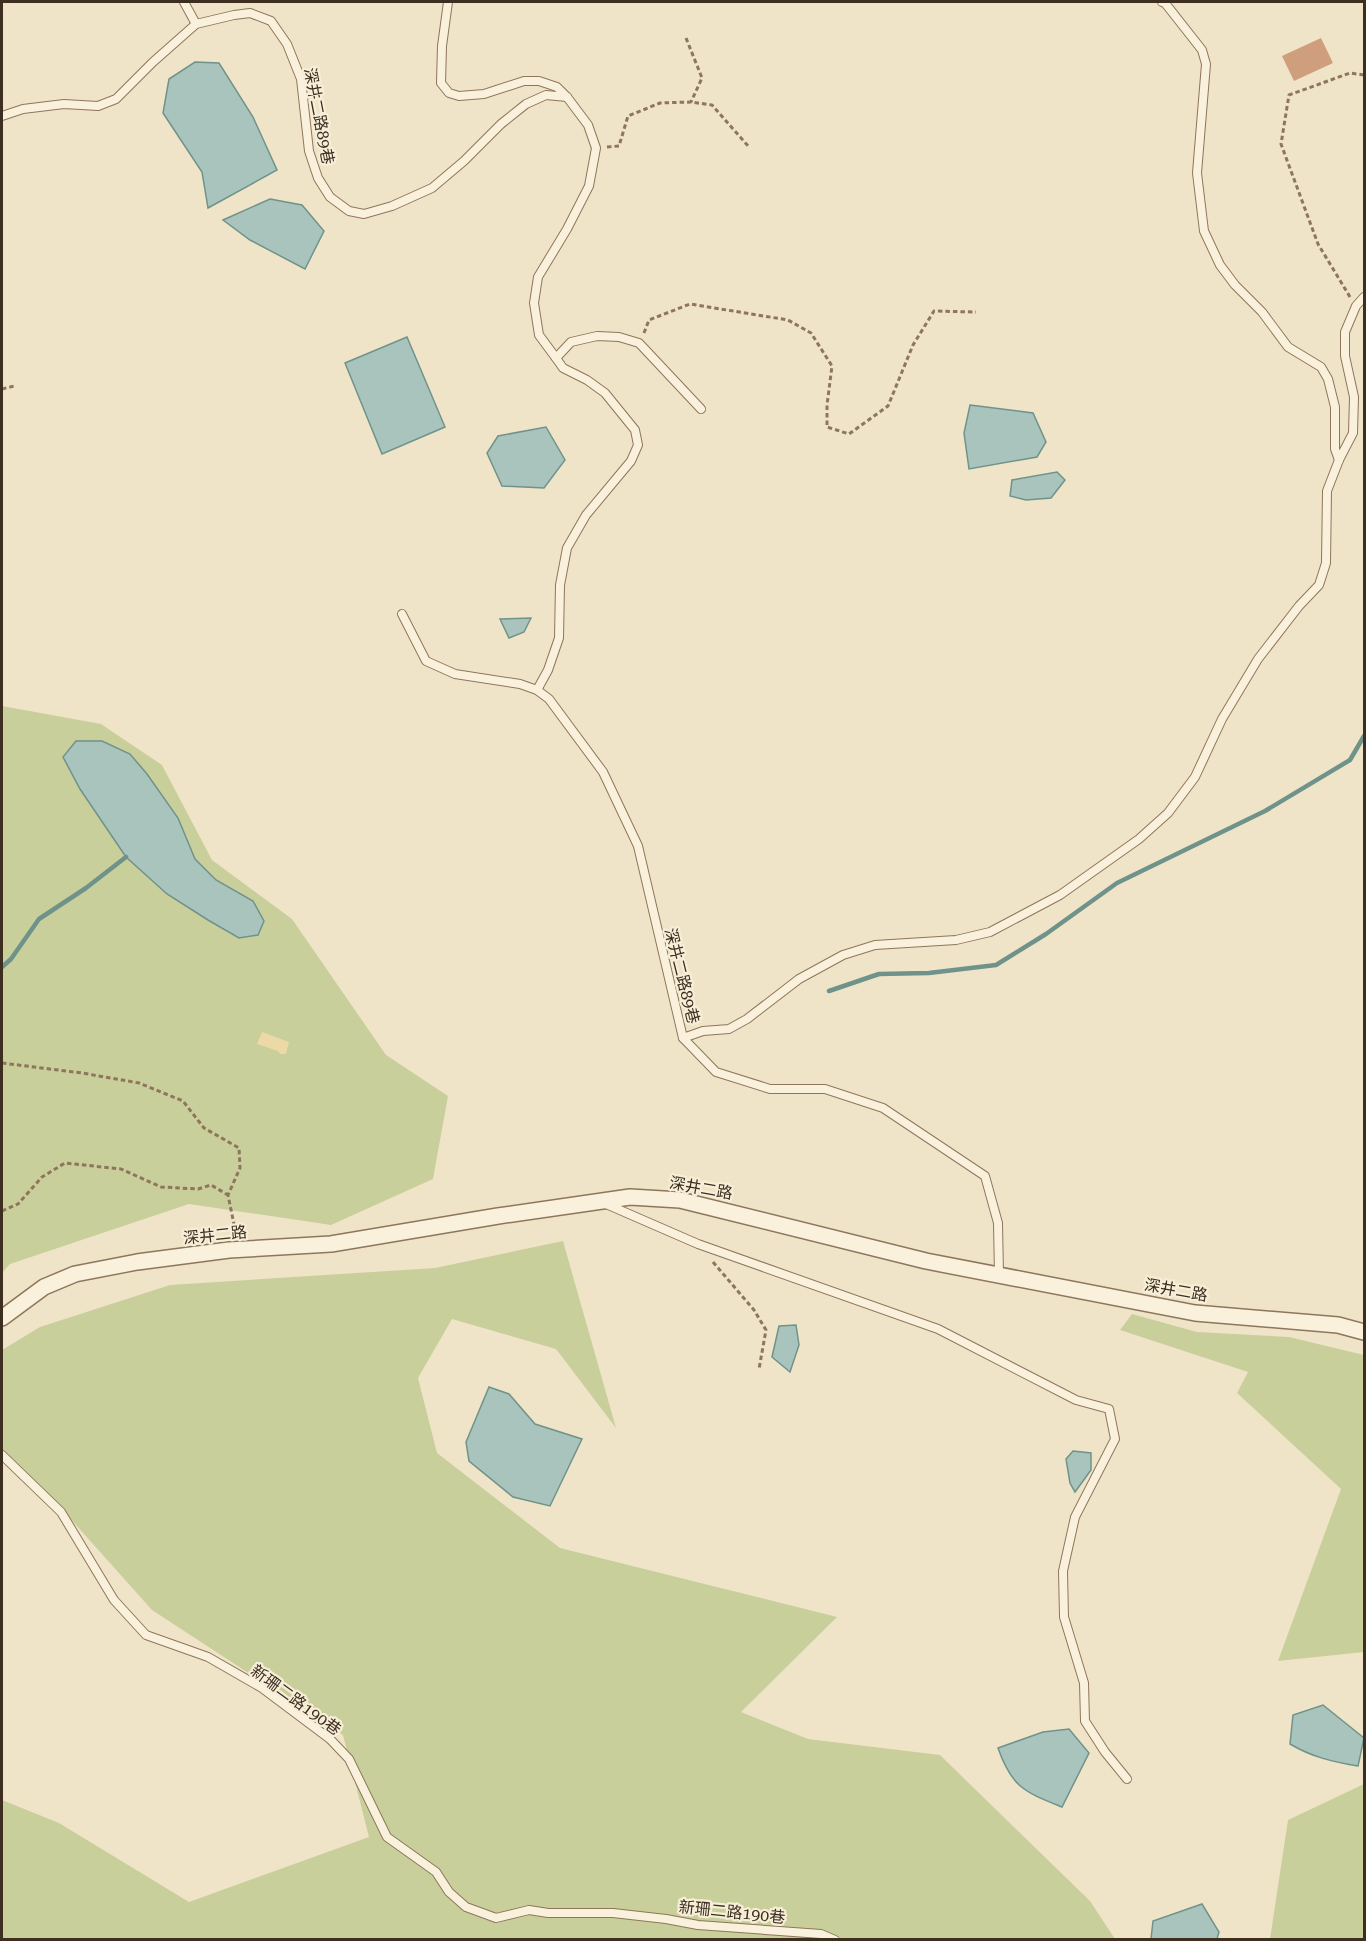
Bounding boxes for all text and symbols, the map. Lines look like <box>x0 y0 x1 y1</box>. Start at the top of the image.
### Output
street label: 深井二路89巷 <box>300 66 338 166</box>
street label: 深井二路89巷 <box>661 926 703 1026</box>
street label: 深井二路 <box>668 1173 734 1203</box>
street label: 深井二路 <box>182 1222 248 1248</box>
street label: 深井二路 <box>1143 1275 1209 1305</box>
street label: 新珊二路190巷 <box>247 1661 345 1739</box>
street label: 新珊二路190巷 <box>678 1897 786 1927</box>

